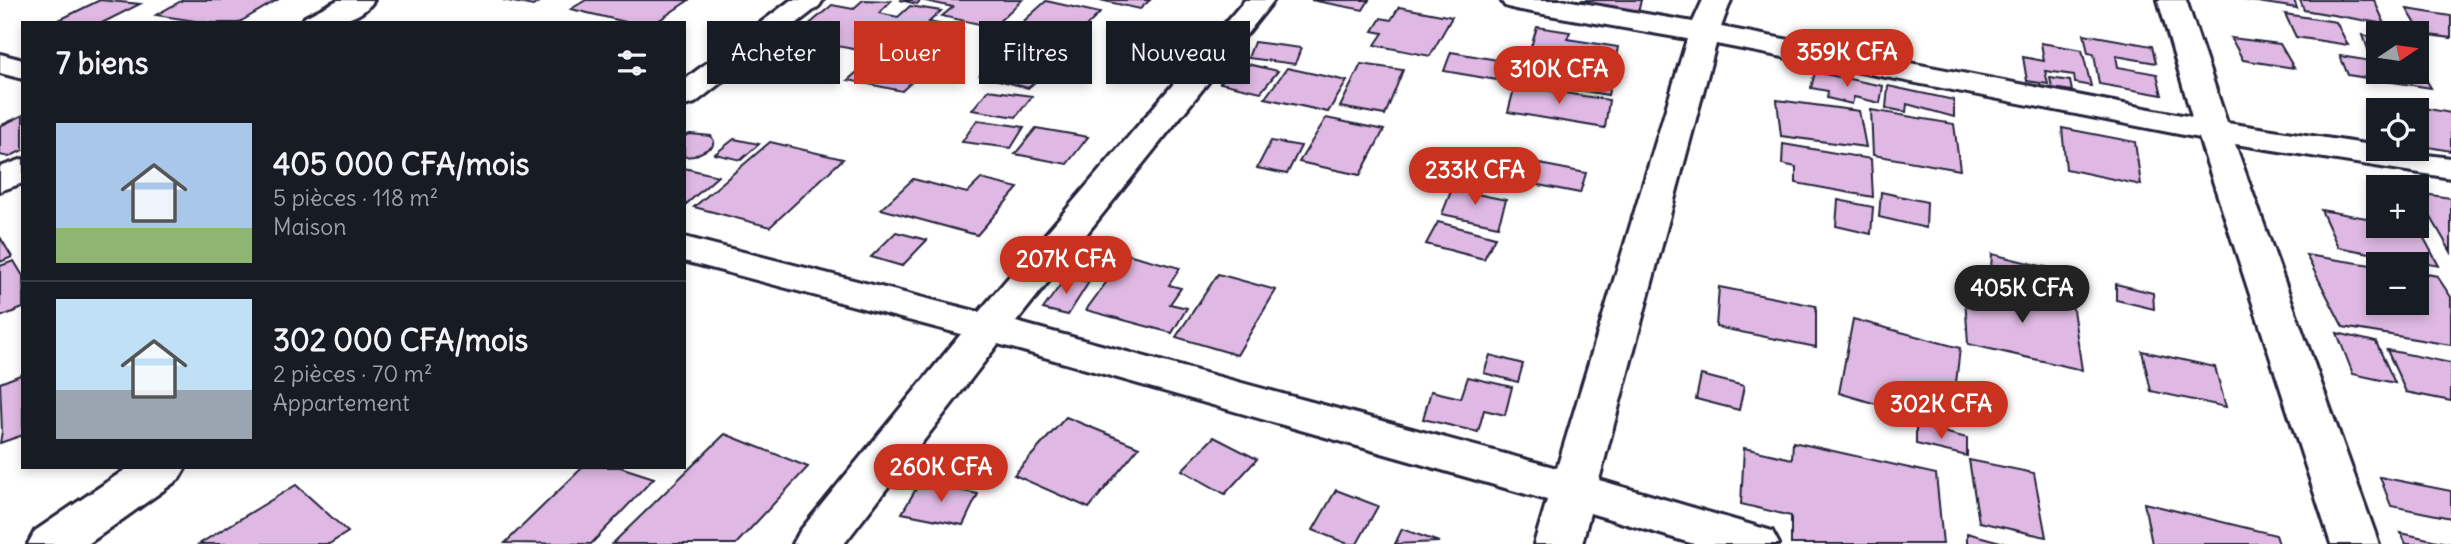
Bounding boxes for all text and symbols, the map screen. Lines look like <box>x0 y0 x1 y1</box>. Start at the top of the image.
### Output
chip: Acheter <box>707 21 840 84</box>
chip: Louer <box>854 21 965 84</box>
chip: Filtres <box>979 21 1092 84</box>
chip: Nouveau <box>1106 21 1250 84</box>
north arrow <box>2366 21 2429 84</box>
map controls <box>2366 21 2429 315</box>
pin: 359K CFA <box>1775 29 1919 89</box>
text: 359K CFA <box>1797 37 1897 66</box>
text: 7 biens <box>56 44 148 82</box>
icon: filters <box>613 44 651 82</box>
pin: 310K CFA <box>1487 46 1631 106</box>
text: 310K CFA <box>1510 54 1608 83</box>
button: locate <box>2366 98 2429 161</box>
text: 405 000 CFA/mois <box>273 145 529 183</box>
pin: 233K CFA <box>1403 148 1547 207</box>
icon: home <box>112 151 196 235</box>
text: 233K CFA <box>1425 155 1525 184</box>
button: + <box>2366 175 2429 238</box>
text: 5 pièces · 118 m² <box>273 183 438 212</box>
text: Maison <box>273 212 347 241</box>
pin: 207K CFA <box>994 236 1138 296</box>
text: 207K CFA <box>1016 244 1116 273</box>
button: − <box>2366 252 2429 315</box>
pin: 405K CFA <box>1950 266 2094 325</box>
text: 405K CFA <box>1970 273 2074 302</box>
text: 302 000 CFA/mois <box>273 321 528 359</box>
icon: home <box>112 327 196 411</box>
text: 2 pièces · 70 m² <box>273 359 433 388</box>
pin: 302K CFA <box>1869 382 2013 441</box>
text: Appartement <box>273 388 410 417</box>
text: 302K CFA <box>1890 389 1992 418</box>
pin: 260K CFA <box>869 444 1013 504</box>
text: 260K CFA <box>890 452 992 481</box>

